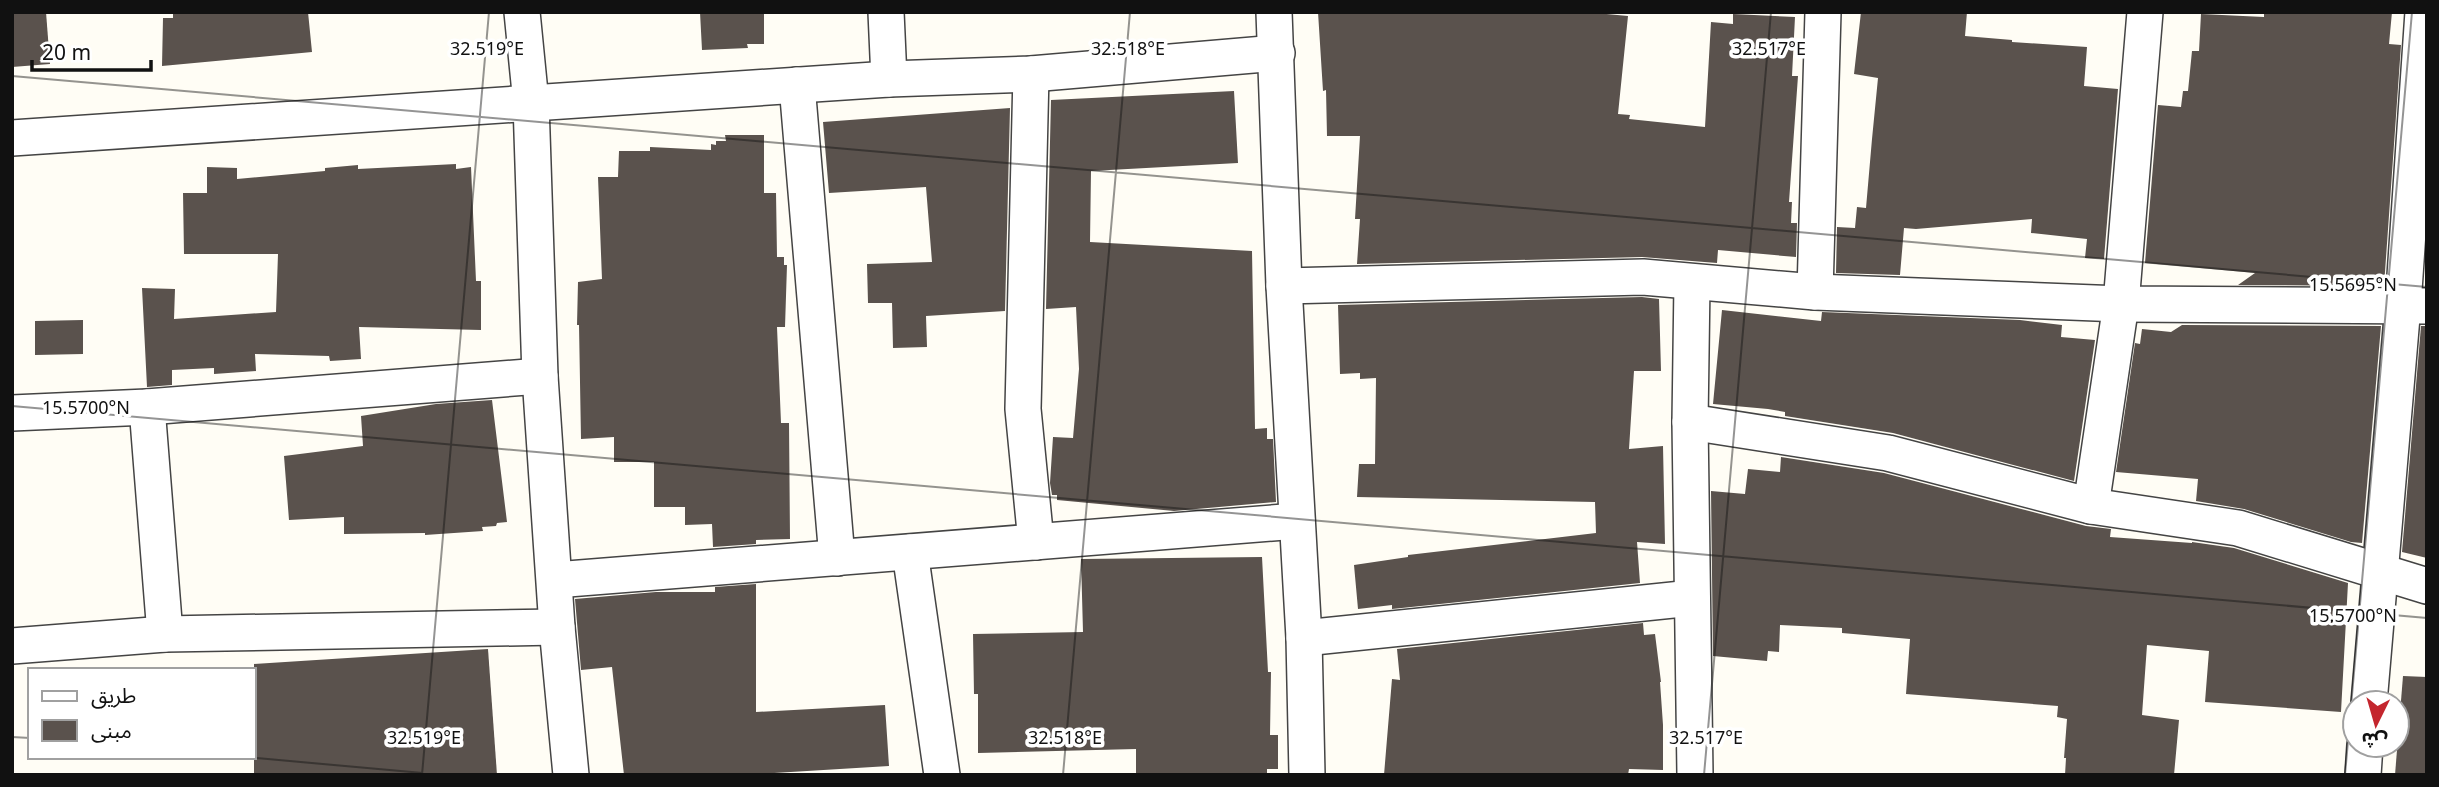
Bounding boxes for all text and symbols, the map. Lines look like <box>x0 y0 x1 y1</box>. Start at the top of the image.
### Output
scale bar <box>32 28 150 72</box>
text: 32.519°E <box>450 30 524 68</box>
text: 32.518°E <box>1091 30 1165 68</box>
text: 32.517°E <box>1732 30 1806 68</box>
text: 20 m <box>42 31 91 75</box>
text: 15.5695°N <box>2309 266 2397 304</box>
text: 15.5700°N <box>42 389 130 427</box>
text: 15.5700°N <box>2309 597 2397 635</box>
legend <box>28 668 256 759</box>
text: طريق <box>91 674 136 718</box>
north arrow <box>2341 689 2411 759</box>
text: مبنى <box>91 709 132 753</box>
text: 32.519°E <box>387 719 461 757</box>
text: 32.518°E <box>1028 719 1102 757</box>
text: 32.517°E <box>1669 719 1743 757</box>
text: ش <box>2360 719 2389 761</box>

